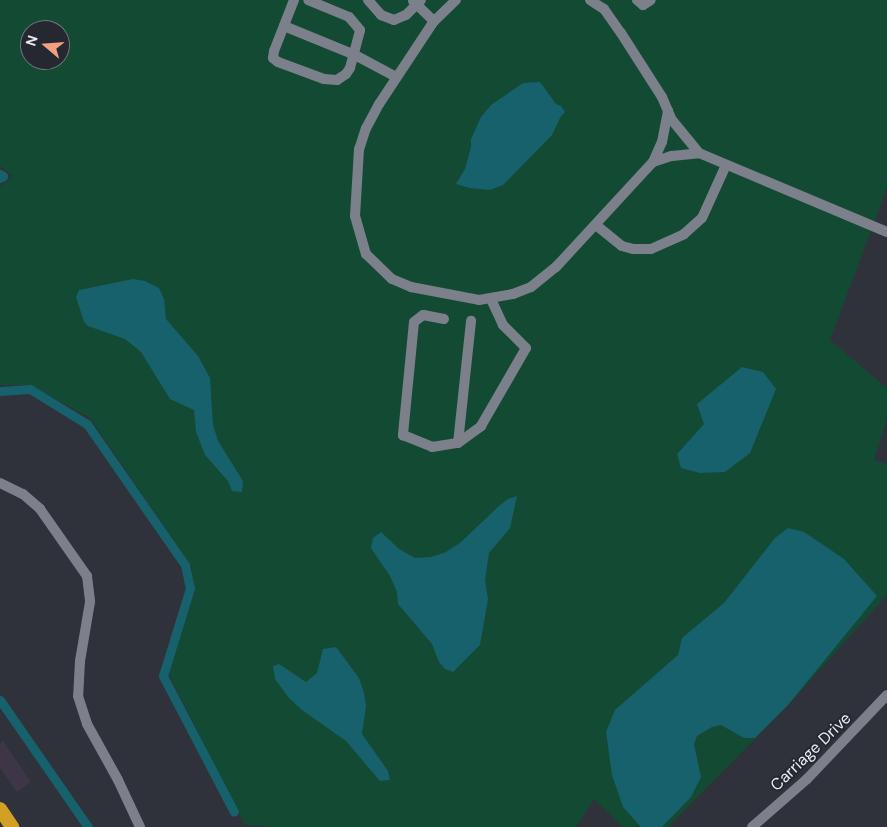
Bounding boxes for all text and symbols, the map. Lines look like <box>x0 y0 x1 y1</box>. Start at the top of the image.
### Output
north arrow <box>20 20 70 70</box>
text: N <box>22 33 42 48</box>
street label: Carriage Drive <box>767 709 855 795</box>

